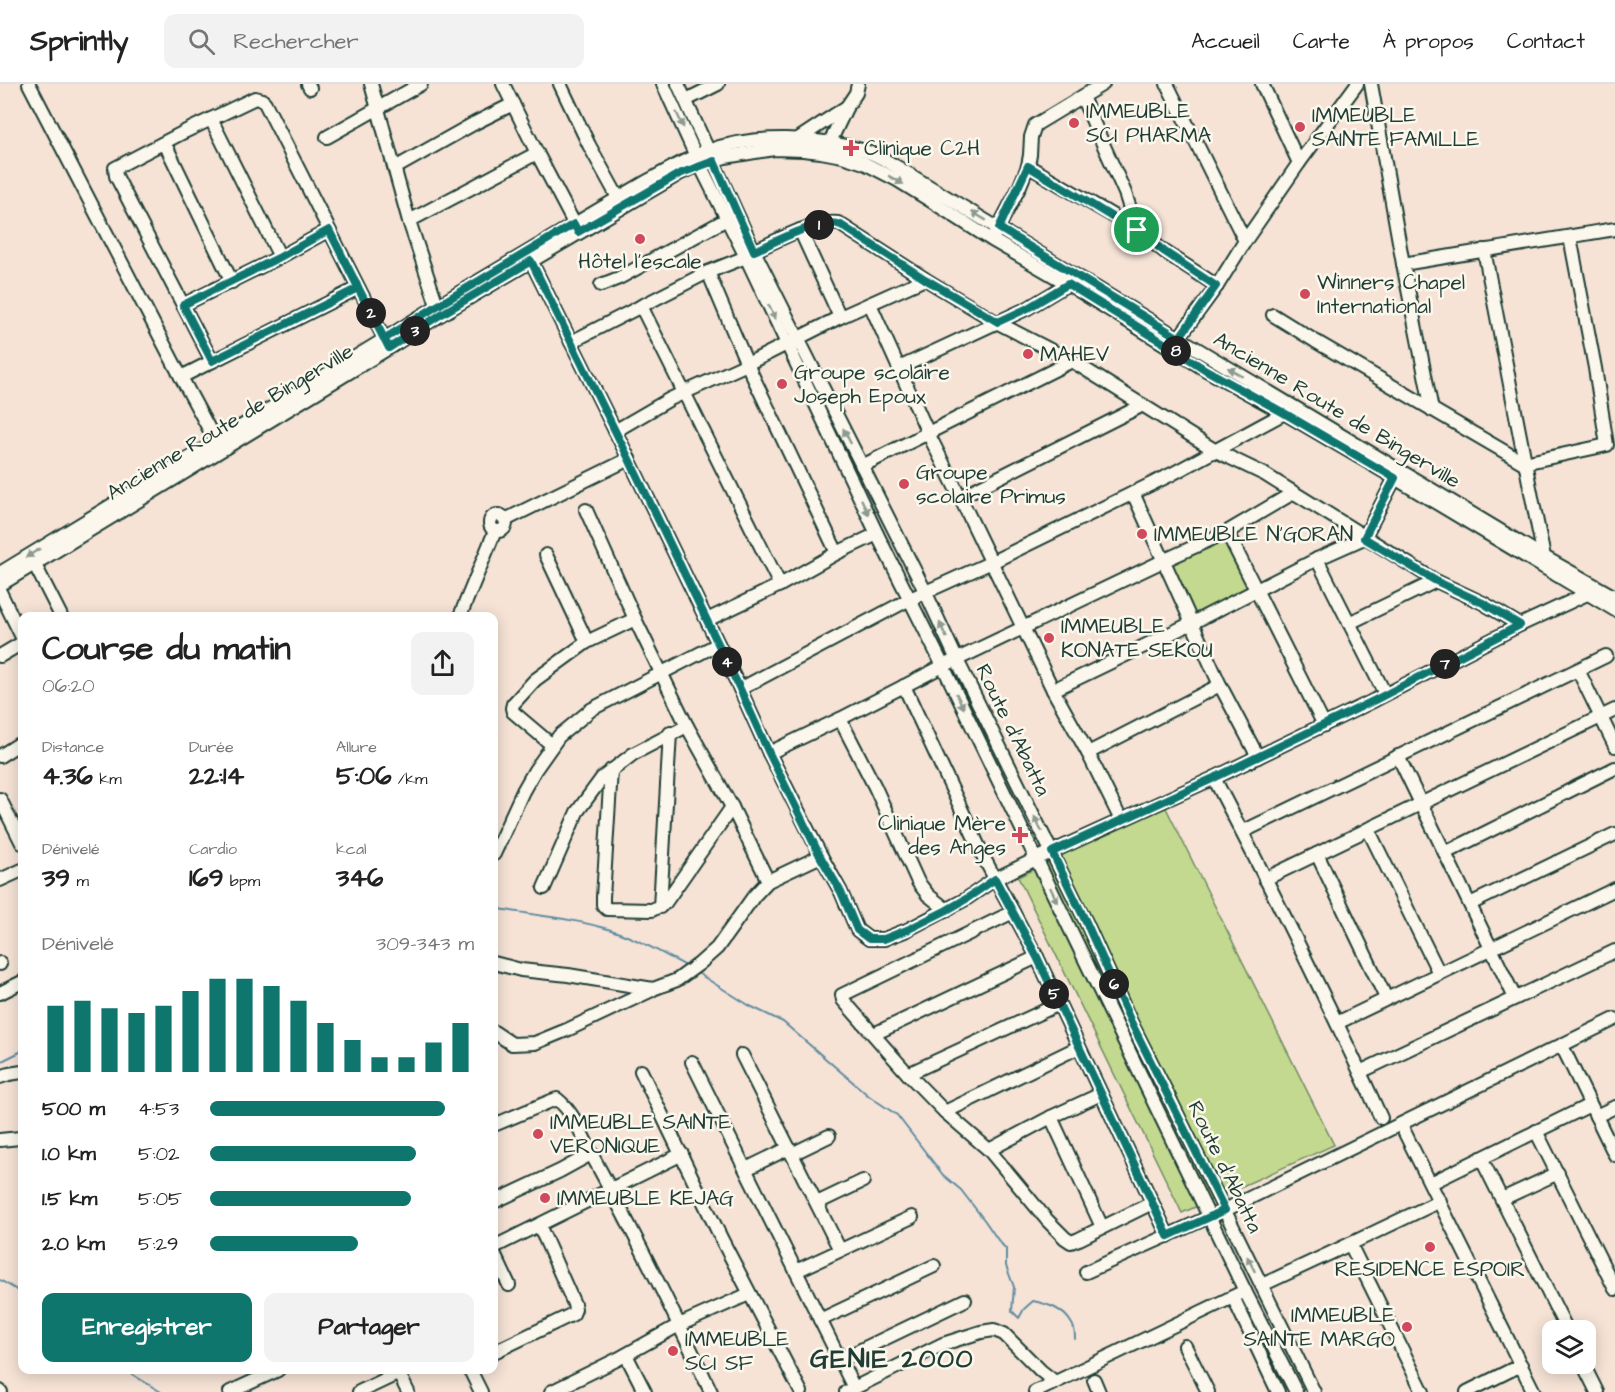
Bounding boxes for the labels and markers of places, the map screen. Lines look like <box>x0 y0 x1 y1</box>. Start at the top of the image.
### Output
place label: IMMEUBLE SCI PHARMA <box>1086 97 1212 150</box>
place label: IMMEUBLE SAINTE FAMILLE <box>1312 101 1480 154</box>
marker: IMMEUBLE SCI PHARMA <box>1067 116 1081 130</box>
marker: IMMEUBLE SAINTE FAMILLE <box>1293 120 1307 134</box>
place label: Clinique C2H <box>864 134 980 163</box>
marker: Clinique C2H <box>842 139 860 157</box>
pin <box>1111 204 1162 255</box>
pin: 1 <box>804 210 834 240</box>
marker: Hôtel l'escale <box>633 232 647 246</box>
place label: Hôtel l'escale <box>578 247 702 276</box>
place label: Winners Chapel International <box>1317 268 1465 321</box>
marker: Winners Chapel International <box>1298 287 1312 301</box>
pin: 2 <box>356 298 386 328</box>
pin: 3 <box>400 316 430 346</box>
pin: 8 <box>1161 336 1191 366</box>
place label: MAHEV <box>1040 340 1109 369</box>
marker: MAHEV <box>1021 347 1035 361</box>
place label: Groupe scolaire Joseph Epoux <box>794 358 950 412</box>
marker: Groupe scolaire Joseph Epoux <box>775 377 789 391</box>
place label: Groupe scolaire Primus <box>916 458 1066 511</box>
marker: Groupe scolaire Primus <box>897 477 911 491</box>
place label: IMMEUBLE N'GORAN <box>1154 520 1353 549</box>
marker: IMMEUBLE N'GORAN <box>1135 527 1149 541</box>
place label: IMMEUBLE KONATE SEKOU <box>1061 612 1213 665</box>
marker: IMMEUBLE KONATE SEKOU <box>1042 631 1056 645</box>
pin: 4 <box>712 647 742 677</box>
pin: 7 <box>1430 649 1460 679</box>
place label: Clinique Mère des Anges <box>878 809 1006 864</box>
marker: Clinique Mère des Anges <box>1011 826 1029 844</box>
pin: 6 <box>1099 969 1129 999</box>
pin: 5 <box>1039 979 1069 1009</box>
place label: IMMEUBLE SAINTE VERONIQUE <box>550 1108 732 1161</box>
marker: IMMEUBLE SAINTE VERONIQUE <box>531 1127 545 1141</box>
place label: IMMEUBLE KEJAG <box>557 1184 734 1213</box>
marker: IMMEUBLE KEJAG <box>538 1191 552 1205</box>
marker: RESIDENCE ESPOIR <box>1423 1240 1437 1254</box>
place label: RESIDENCE ESPOIR <box>1335 1255 1525 1284</box>
place label: IMMEUBLE SAINTE MARGO <box>1243 1301 1396 1354</box>
marker: IMMEUBLE SAINTE MARGO <box>1400 1320 1414 1334</box>
place label: IMMEUBLE SCI SF <box>685 1325 790 1378</box>
marker: IMMEUBLE SCI SF <box>666 1344 680 1358</box>

